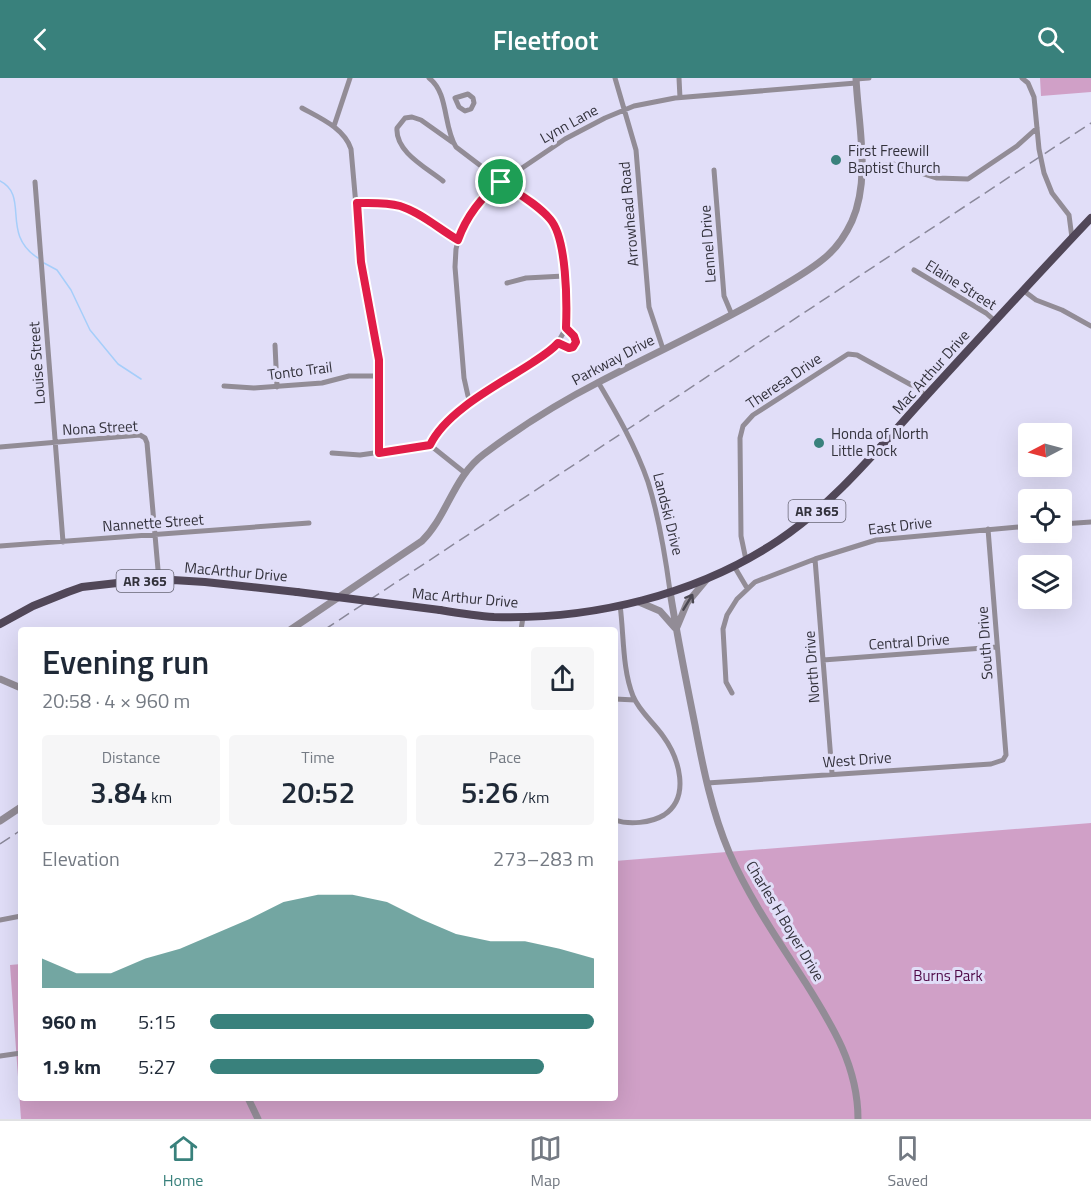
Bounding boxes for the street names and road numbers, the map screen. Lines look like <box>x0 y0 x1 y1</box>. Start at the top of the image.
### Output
street label: Lynn Lane <box>535 98 602 149</box>
street label: Arrowhead Road <box>612 161 645 268</box>
street label: Lennel Drive <box>693 204 722 284</box>
street label: Elaine Street <box>921 254 1002 316</box>
street label: Louise Street <box>22 320 51 405</box>
street label: Mac Arthur Drive <box>886 324 975 419</box>
street label: Parkway Drive <box>567 328 658 391</box>
street label: Theresa Drive <box>741 347 826 414</box>
street label: Tonto Trail <box>266 355 334 386</box>
street label: Nona Street <box>62 414 139 441</box>
street label: Landski Drive <box>647 470 690 558</box>
road number: AR 365 <box>788 500 846 522</box>
street label: Nannette Street <box>102 507 205 538</box>
street label: East Drive <box>867 510 933 541</box>
street label: MacArthur Drive <box>184 556 289 587</box>
road number: AR 365 <box>116 570 174 592</box>
street label: Mac Arthur Drive <box>411 581 519 614</box>
street label: South Drive <box>970 606 999 680</box>
street label: Central Drive <box>868 627 950 656</box>
street label: North Drive <box>797 630 826 704</box>
street label: West Drive <box>822 746 892 773</box>
street label: Charles H Boyer Drive <box>740 856 830 985</box>

